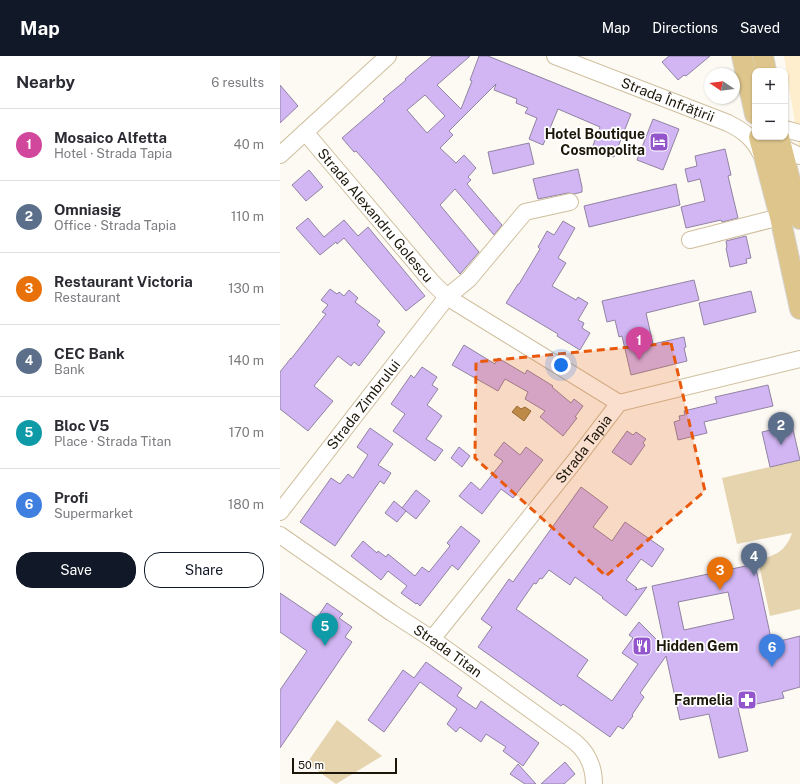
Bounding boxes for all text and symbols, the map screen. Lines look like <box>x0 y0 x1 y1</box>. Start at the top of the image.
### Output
text: Map <box>20 17 60 39</box>
text: Map <box>602 20 630 36</box>
text: Directions <box>652 20 718 36</box>
text: Saved <box>740 20 780 36</box>
north arrow <box>704 68 740 104</box>
map controls <box>752 68 788 140</box>
button: + <box>752 68 788 104</box>
text: Nearby <box>16 72 75 92</box>
street label: Strada Înfrățirii <box>619 74 717 125</box>
text: 6 results <box>211 75 264 90</box>
button: − <box>752 104 788 140</box>
place label: Hotel Boutique Cosmopolita <box>545 126 645 158</box>
text: Mosaico Alfetta <box>54 129 167 146</box>
hotel icon: Hotel Boutique Cosmopolita <box>648 131 670 153</box>
text: 1 <box>26 137 32 152</box>
text: 40 m <box>233 137 264 152</box>
street label: Strada Alexandru Golescu <box>314 145 436 285</box>
text: Hotel · Strada Tapia <box>54 146 172 161</box>
text: Omniasig <box>54 201 121 218</box>
text: 2 <box>25 209 33 224</box>
text: 110 m <box>231 209 264 224</box>
text: Office · Strada Tapia <box>54 218 176 233</box>
text: Restaurant Victoria <box>54 273 193 290</box>
text: 3 <box>25 281 33 296</box>
text: 130 m <box>228 281 264 296</box>
text: Restaurant <box>54 290 120 305</box>
pin: 1 <box>626 327 652 360</box>
text: CEC Bank <box>54 345 125 362</box>
text: 4 <box>25 353 33 368</box>
text: 140 m <box>228 353 264 368</box>
your location <box>551 355 571 375</box>
street label: Strada Zimbrului <box>324 357 403 453</box>
text: Bank <box>54 362 85 377</box>
street label: Strada Tapia <box>552 412 615 486</box>
pin: 2 <box>768 412 794 445</box>
text: Bloc V5 <box>54 417 109 434</box>
text: 5 <box>25 425 33 440</box>
text: 170 m <box>229 425 264 440</box>
text: Place · Strada Titan <box>54 434 171 449</box>
text: Profi <box>54 489 88 506</box>
text: 6 <box>25 497 33 512</box>
text: 180 m <box>228 497 264 512</box>
text: Supermarket <box>54 506 133 521</box>
pin: 4 <box>741 543 767 576</box>
button: Save <box>16 552 136 588</box>
button: Share <box>144 552 264 588</box>
pin: 3 <box>707 557 733 590</box>
pin: 5 <box>312 613 338 646</box>
street label: Strada Titan <box>411 621 485 680</box>
pin: 6 <box>759 634 785 667</box>
restaurant icon: Hidden Gem <box>631 635 653 657</box>
place label: Hidden Gem <box>656 638 738 654</box>
pharmacy icon: Farmelia <box>736 689 758 711</box>
place label: Farmelia <box>674 692 733 708</box>
scale bar <box>292 756 397 775</box>
text: 50 m <box>298 759 324 771</box>

